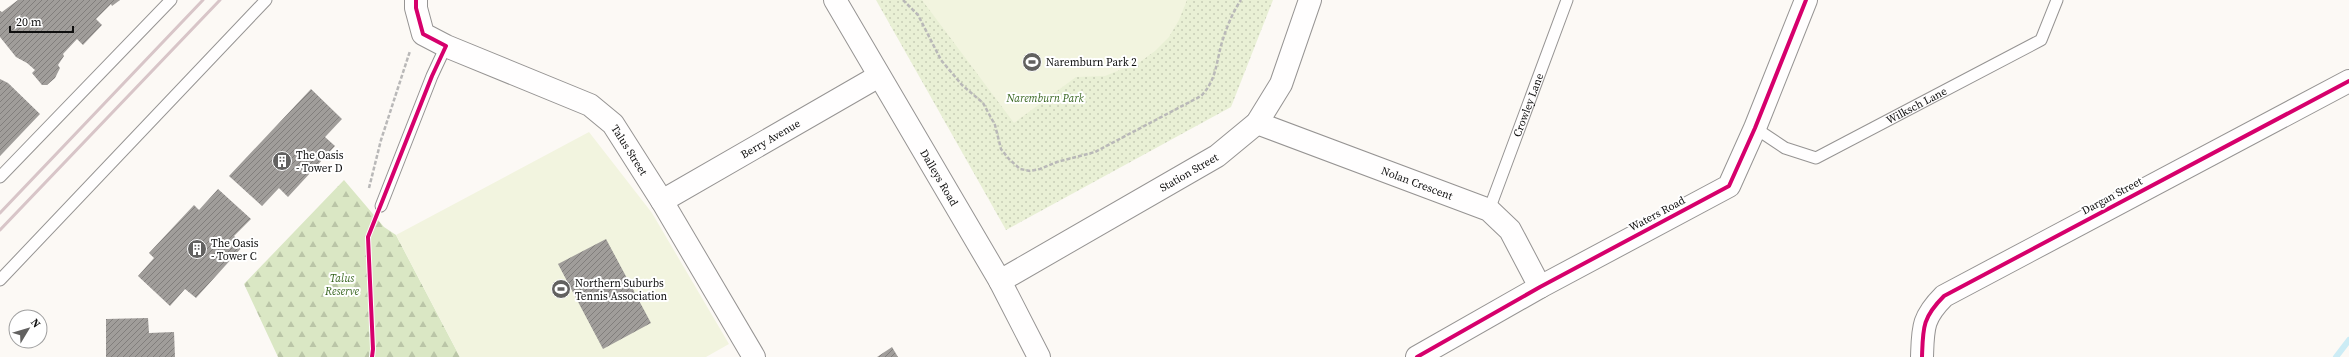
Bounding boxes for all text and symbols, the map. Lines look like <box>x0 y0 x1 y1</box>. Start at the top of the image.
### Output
scale bar <box>10 8 73 34</box>
text: 20 m <box>16 14 42 30</box>
sports icon: Naremburn Park 2 <box>1021 51 1043 73</box>
place label: Naremburn Park 2 <box>1046 55 1137 70</box>
street label: Crowley Lane <box>1509 71 1547 139</box>
street label: Wilksch Lane <box>1883 83 1950 127</box>
park label: Naremburn Park <box>1005 91 1084 106</box>
street label: Berry Avenue <box>738 115 803 162</box>
street label: Talus Street <box>608 122 651 178</box>
street label: Dalleys Road <box>917 147 962 209</box>
place label: The Oasis - Tower D <box>296 148 344 176</box>
street label: Station Street <box>1157 149 1221 195</box>
building icon: The Oasis - Tower D <box>271 150 293 172</box>
street label: Nolan Crescent <box>1379 163 1455 203</box>
street label: Dargan Street <box>2079 174 2145 218</box>
street label: Waters Road <box>1626 193 1688 235</box>
place label: The Oasis - Tower C <box>211 236 259 264</box>
building icon: The Oasis - Tower C <box>186 238 208 260</box>
park label: Talus Reserve <box>324 271 360 299</box>
place label: Northern Suburbs Tennis Association <box>575 276 667 304</box>
sports icon: Northern Suburbs Tennis Association <box>550 278 572 300</box>
north arrow <box>8 309 48 349</box>
text: N <box>27 315 44 331</box>

